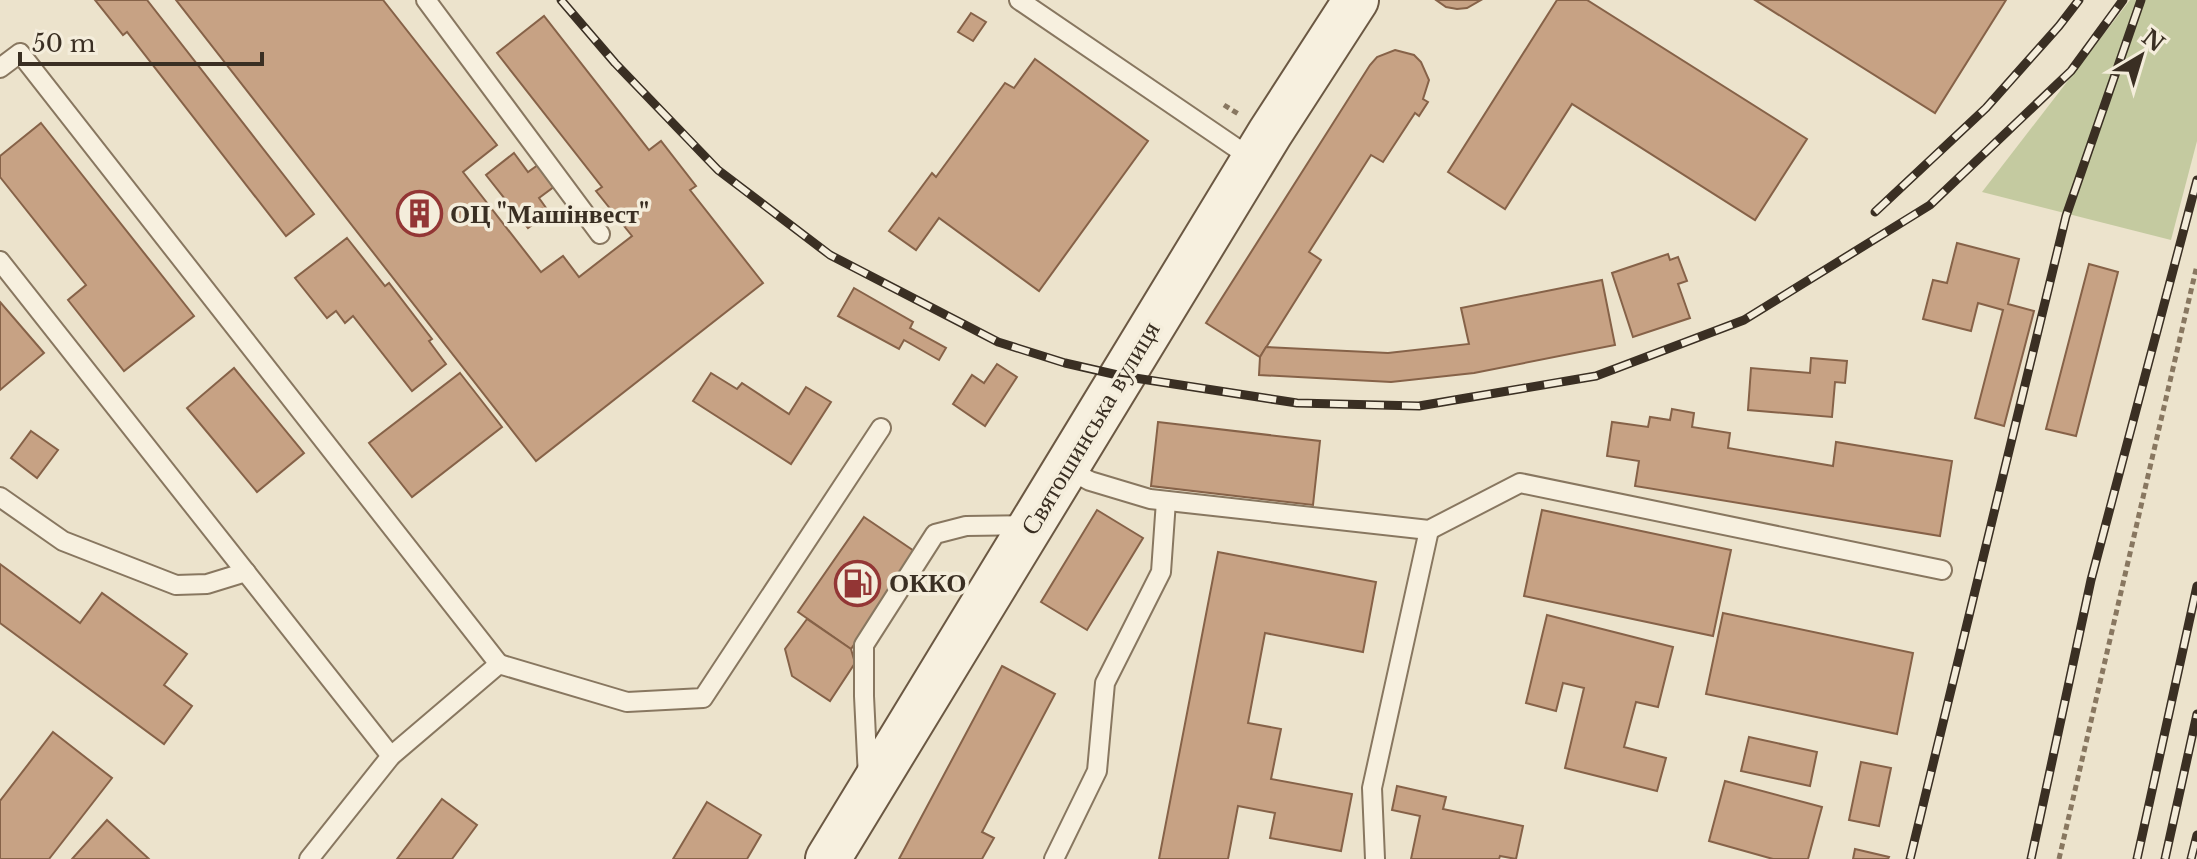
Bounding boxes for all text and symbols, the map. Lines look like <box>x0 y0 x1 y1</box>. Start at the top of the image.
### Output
scale bar <box>20 16 262 66</box>
north arrow <box>2101 16 2181 96</box>
text: N <box>2137 24 2170 58</box>
text: 50 m <box>32 29 96 58</box>
building icon: ОЦ "Машінвест" <box>395 190 443 238</box>
place label: ОЦ "Машінвест" <box>450 198 649 230</box>
street label: Святошинська вулиця <box>1014 315 1167 541</box>
fuel station icon: ОККО <box>834 559 882 607</box>
place label: ОККО <box>889 567 967 599</box>

